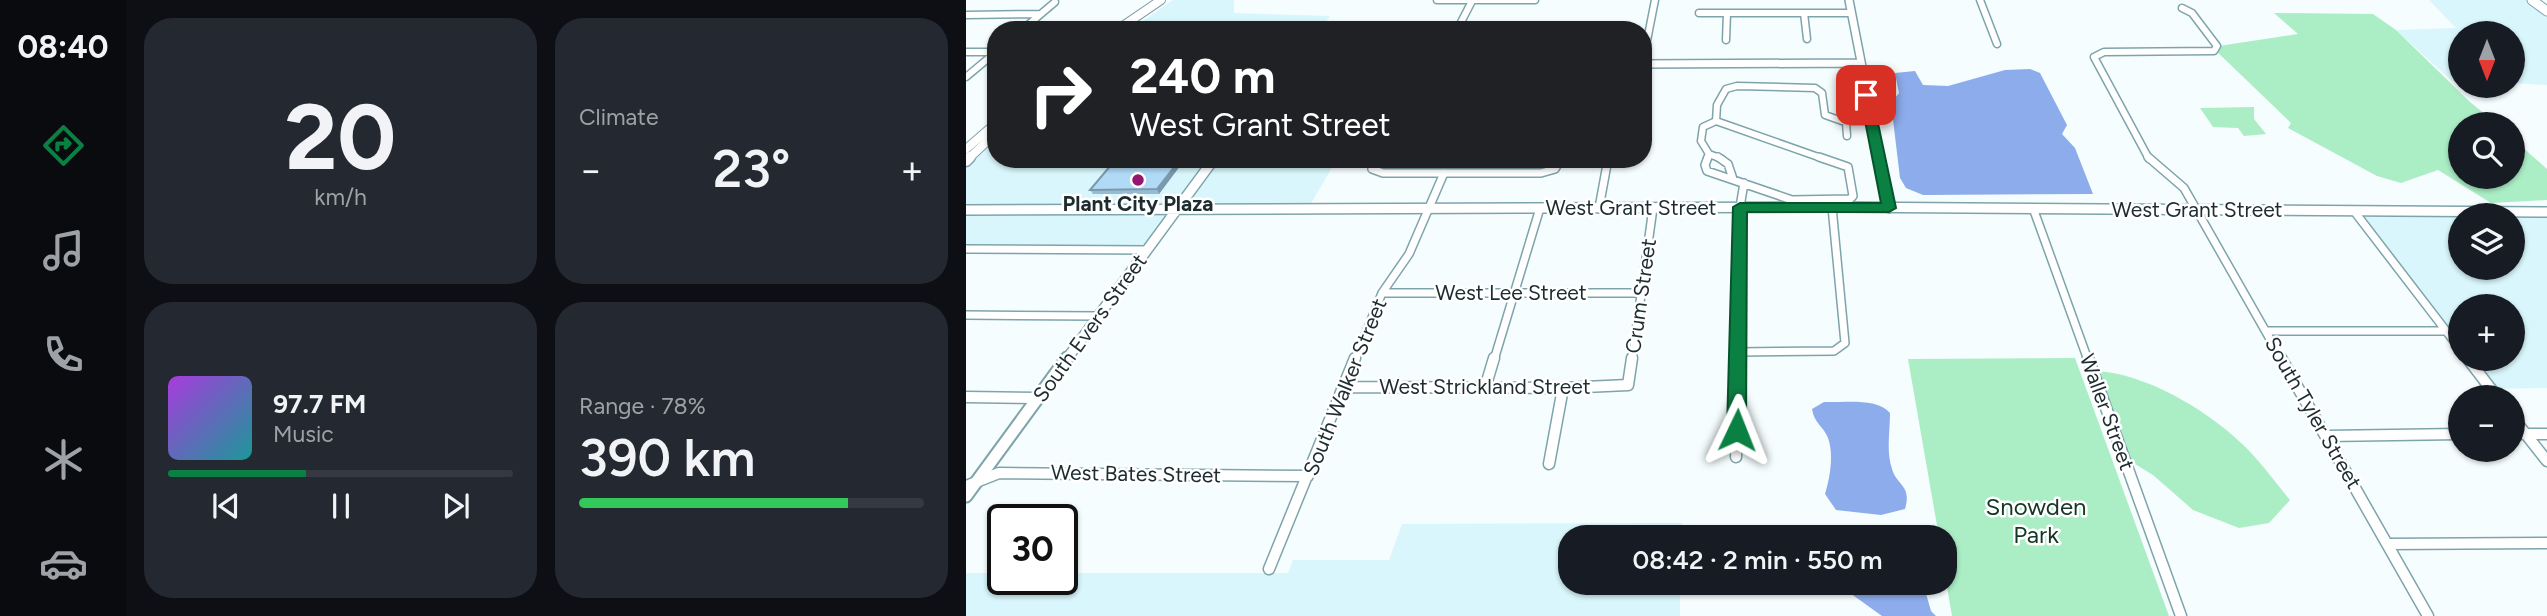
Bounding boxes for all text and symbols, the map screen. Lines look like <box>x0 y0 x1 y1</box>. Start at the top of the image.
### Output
north arrow <box>2448 21 2525 98</box>
map controls <box>2448 21 2525 462</box>
text: 08:40 <box>18 28 108 66</box>
text: 240 m <box>1130 46 1276 105</box>
icon: right <box>1015 49 1106 140</box>
pin <box>1836 65 1896 125</box>
icon: arrive <box>1847 76 1885 114</box>
text: 20 <box>285 83 396 192</box>
text: Climate <box>579 103 658 131</box>
text: West Grant Street <box>1130 106 1391 144</box>
button: search <box>2448 112 2525 189</box>
icon: directions <box>39 121 88 170</box>
text: 23° <box>713 138 790 200</box>
text: − <box>579 147 603 193</box>
text: + <box>900 147 924 193</box>
marker: Plant City Plaza <box>1130 172 1146 188</box>
text: km/h <box>314 183 367 211</box>
place label: Plant City Plaza <box>1063 191 1213 216</box>
street label: West Grant Street <box>1545 195 1717 220</box>
street label: West Grant Street <box>2111 197 2283 222</box>
button: layers <box>2448 203 2525 280</box>
icon: music <box>39 226 88 275</box>
street label: Crum Street <box>1620 237 1661 355</box>
street label: South Evers Street <box>1027 249 1152 407</box>
street label: West Lee Street <box>1435 280 1587 305</box>
button: + <box>2448 294 2525 371</box>
street label: South Walker Street <box>1298 295 1392 479</box>
icon: phone <box>39 330 88 379</box>
street label: South Tyler Street <box>2260 332 2367 493</box>
street label: Waller Street <box>2075 350 2140 473</box>
street label: West Strickland Street <box>1379 374 1591 399</box>
button: − <box>2448 385 2525 462</box>
text: 97.7 FM <box>273 388 366 420</box>
text: Range · 78% <box>579 392 706 420</box>
position arrow <box>1700 393 1774 467</box>
text: Music <box>273 420 334 448</box>
text: 390 km <box>579 427 755 489</box>
icon: climate <box>39 435 88 484</box>
street label: West Bates Street <box>1051 460 1221 487</box>
icon: previous <box>207 487 245 525</box>
icon: pause <box>322 487 360 525</box>
icon: next <box>437 487 475 525</box>
park label: Snowden Park <box>1986 492 2086 549</box>
speed limit sign: 30 <box>987 504 1078 595</box>
icon: car <box>39 539 88 588</box>
text: 08:42 · 2 min · 550 m <box>1633 544 1883 576</box>

